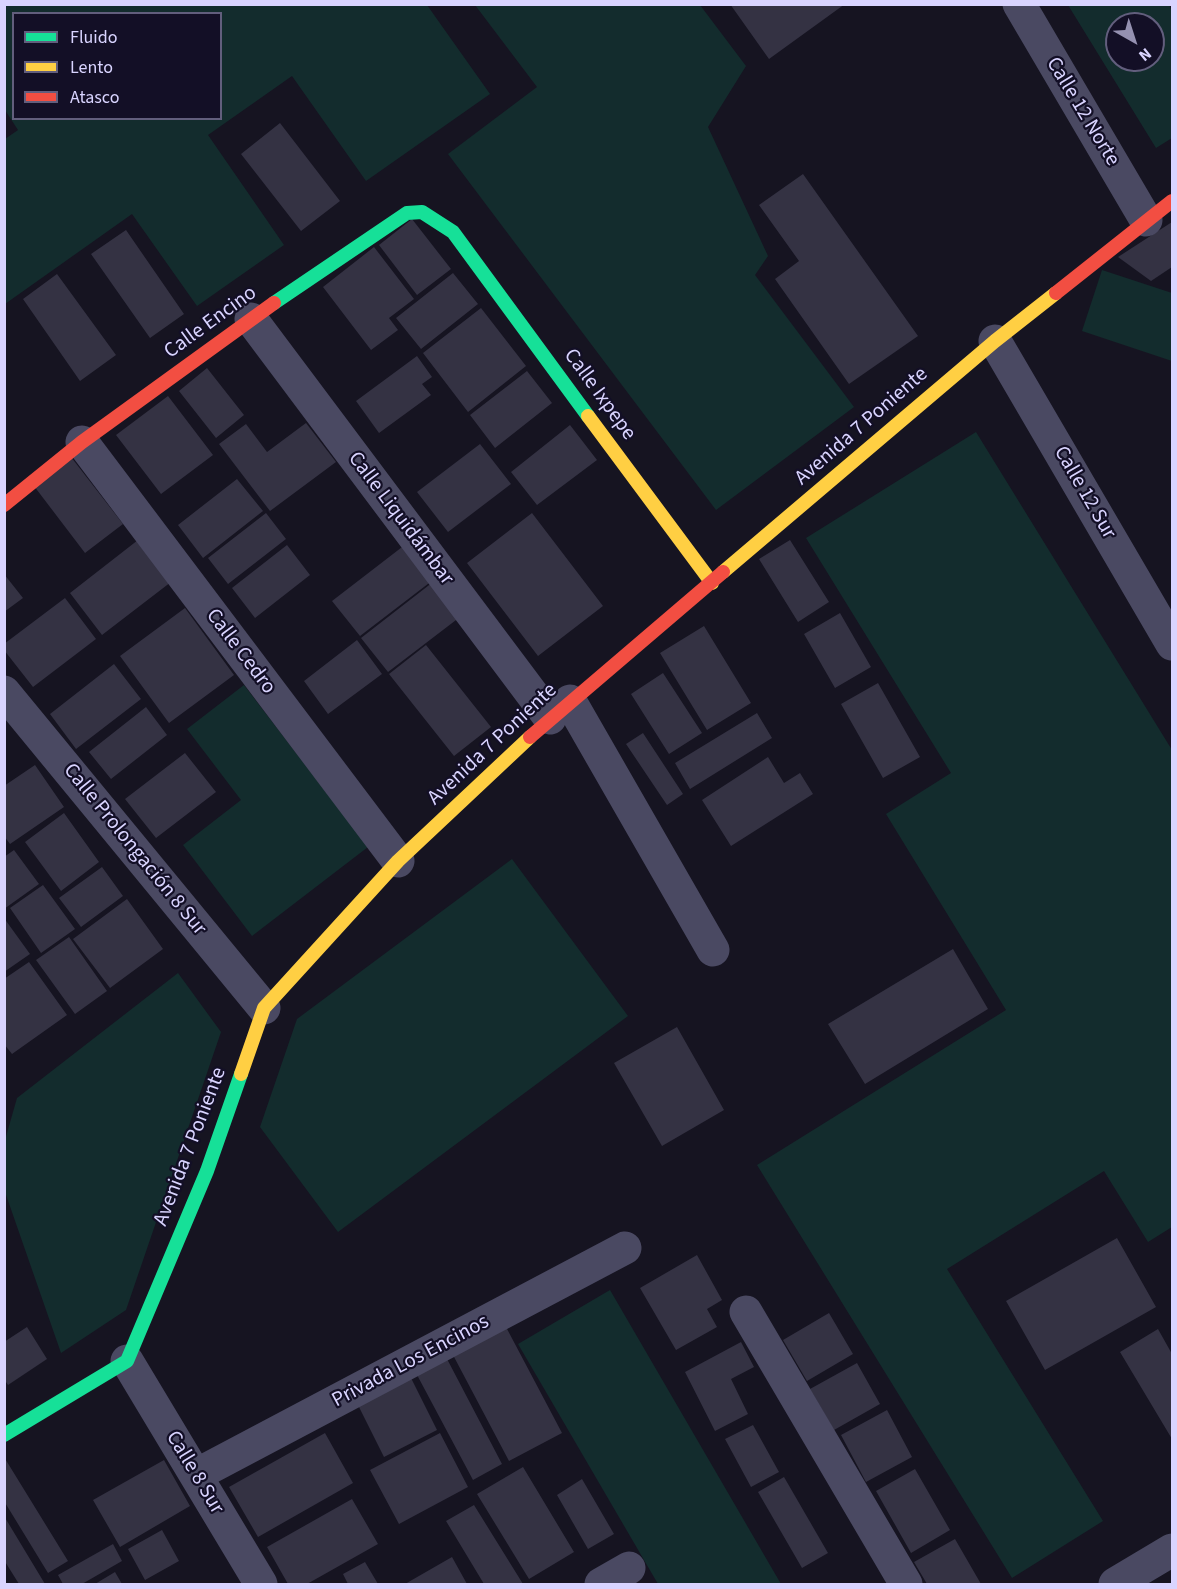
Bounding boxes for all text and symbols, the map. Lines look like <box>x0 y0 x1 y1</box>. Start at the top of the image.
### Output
legend <box>12 12 222 120</box>
north arrow <box>1105 12 1165 72</box>
text: Fluido <box>70 25 117 50</box>
text: N <box>1134 43 1156 66</box>
street label: Calle 12 Norte <box>1040 53 1124 171</box>
text: Lento <box>70 55 113 80</box>
text: Atasco <box>70 85 119 110</box>
street label: Calle Encino <box>160 281 262 365</box>
street label: Calle Ixpepe <box>557 344 641 446</box>
street label: Avenida 7 Poniente <box>790 362 934 492</box>
street label: Calle 12 Sur <box>1047 442 1121 544</box>
street label: Calle Liquidámbar <box>342 447 458 591</box>
street label: Calle Cedro <box>200 604 280 700</box>
street label: Avenida 7 Poniente <box>423 679 563 811</box>
street label: Calle Prolongación 8 Sur <box>57 759 211 941</box>
street label: Avenida 7 Poniente <box>149 1064 233 1230</box>
street label: Privada Los Encinos <box>328 1310 494 1414</box>
street label: Calle 8 Sur <box>159 1427 229 1519</box>

